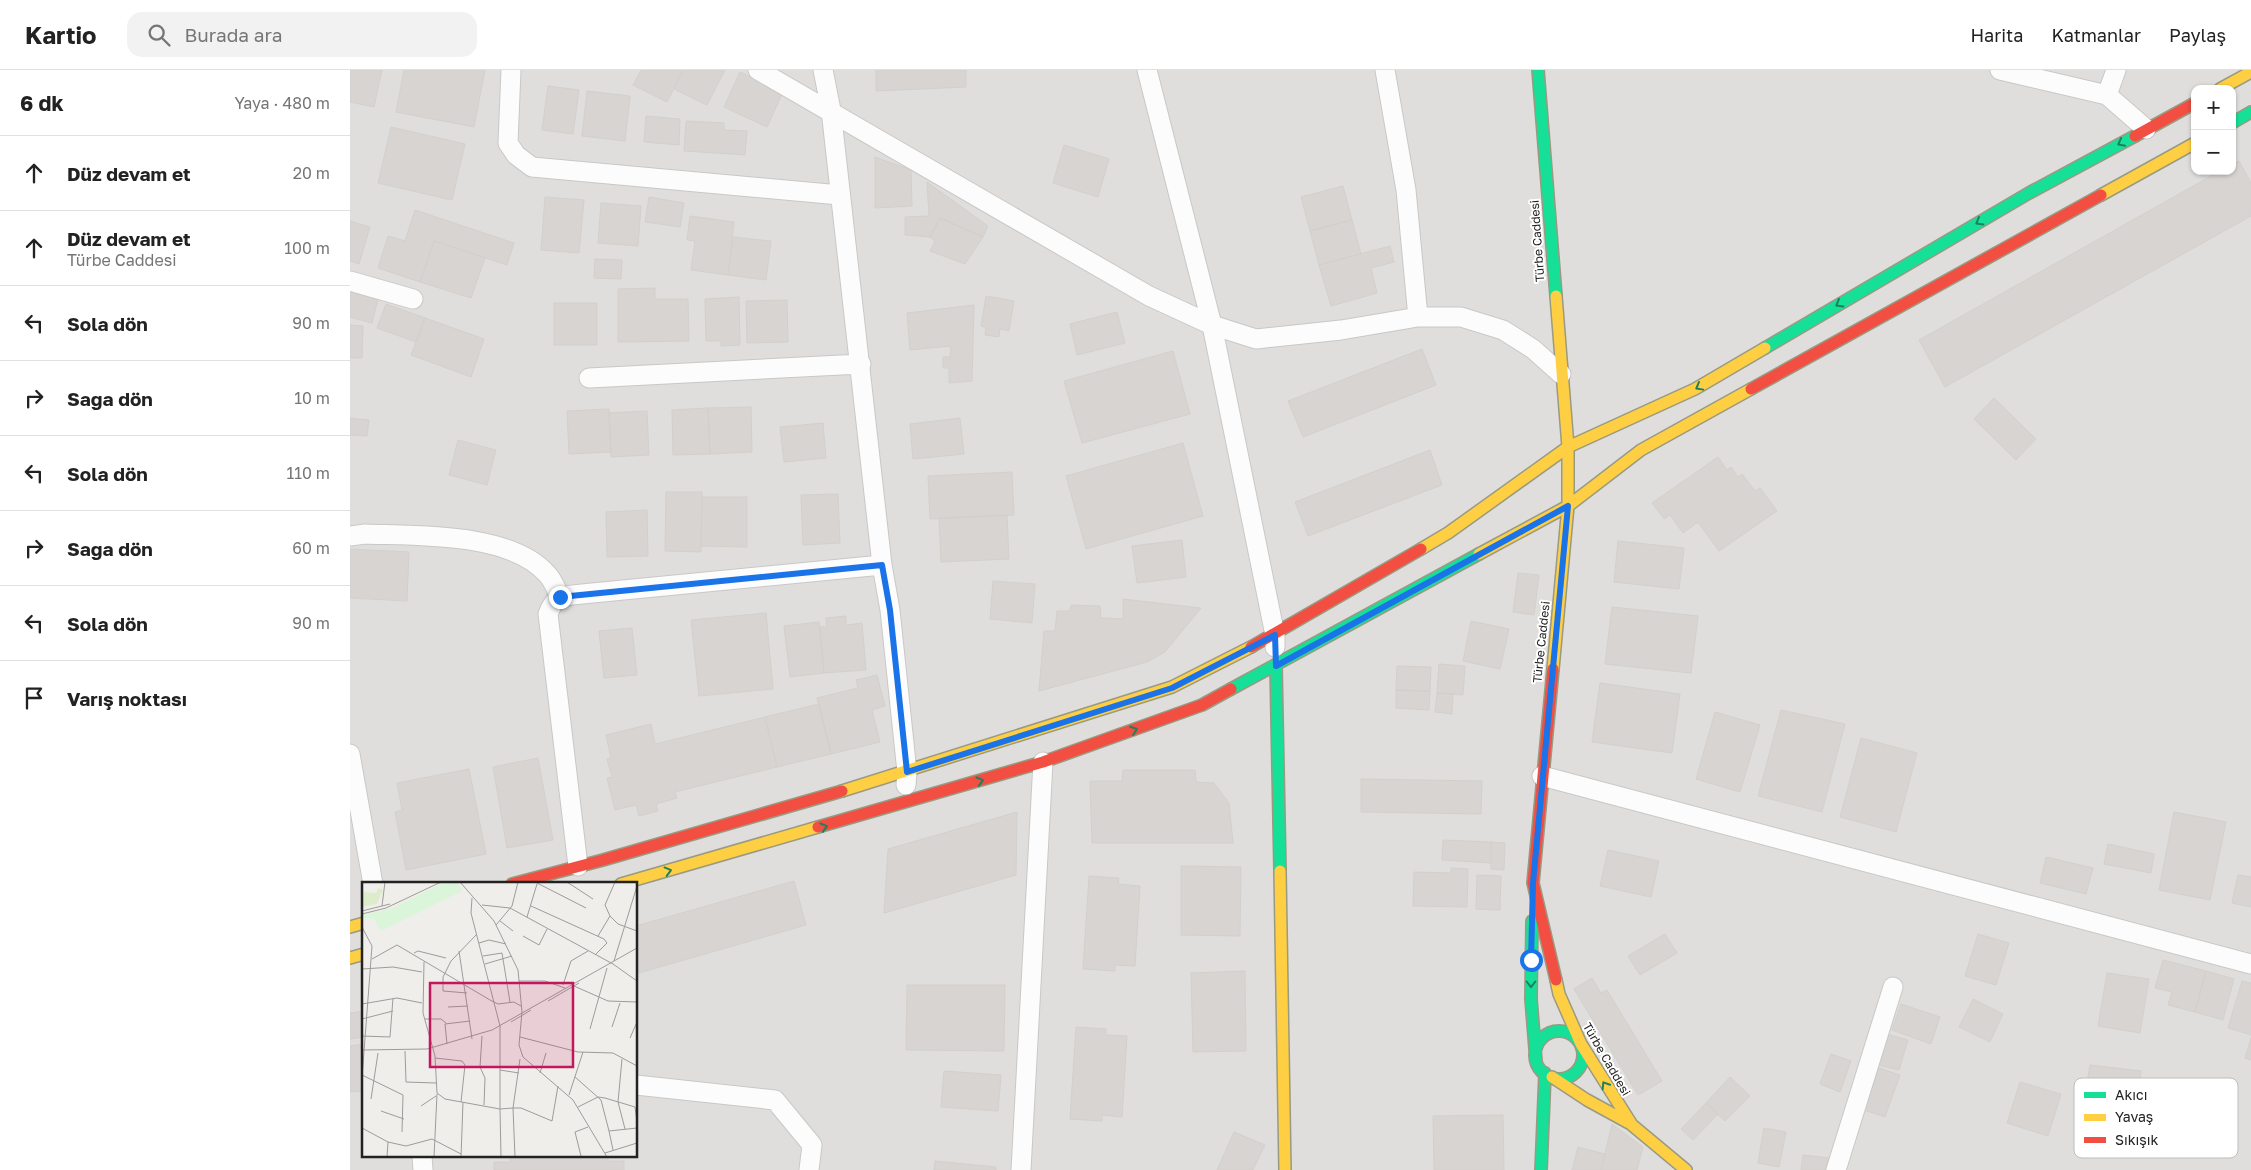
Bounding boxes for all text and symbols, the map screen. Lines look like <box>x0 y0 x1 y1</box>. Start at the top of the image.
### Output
search box <box>127 12 477 57</box>
text: Kartio <box>25 20 97 49</box>
icon: search <box>145 21 173 49</box>
text: Burada ara <box>185 23 283 46</box>
text: Harita <box>1970 24 2023 46</box>
text: Katmanlar <box>2051 24 2141 46</box>
text: Paylaş <box>2169 24 2226 46</box>
map controls <box>2191 85 2236 175</box>
button: + <box>2191 85 2236 130</box>
text: 6 dk <box>20 90 64 116</box>
text: Yaya · 480 m <box>234 93 330 113</box>
button: − <box>2191 130 2236 175</box>
one-way arrow <box>2117 136 2126 146</box>
icon: ahead <box>20 159 48 187</box>
text: Düz devam et <box>67 162 191 185</box>
text: 20 m <box>293 163 330 183</box>
street label: Türbe Caddesi <box>1527 200 1547 282</box>
one-way arrow <box>1976 215 1985 225</box>
text: Düz devam et <box>67 227 191 250</box>
icon: ahead <box>20 234 48 262</box>
text: 100 m <box>284 238 330 258</box>
text: Türbe Caddesi <box>67 250 177 270</box>
one-way arrow <box>1836 298 1845 308</box>
icon: left <box>20 309 48 337</box>
text: Sola dön <box>67 312 148 335</box>
text: 90 m <box>292 313 330 333</box>
one-way arrow <box>1696 380 1705 390</box>
icon: right <box>20 384 48 412</box>
text: Sağa dön <box>67 387 153 410</box>
text: 10 m <box>294 388 330 408</box>
icon: left <box>20 459 48 487</box>
text: Sola dön <box>67 462 148 485</box>
text: 110 m <box>286 463 330 483</box>
icon: right <box>20 534 48 562</box>
text: Sağa dön <box>67 537 153 560</box>
text: 60 m <box>292 538 330 558</box>
route end <box>549 586 572 609</box>
street label: Türbe Caddesi <box>1529 600 1553 684</box>
icon: left <box>20 609 48 637</box>
text: Sola dön <box>67 612 148 635</box>
text: 90 m <box>292 613 330 633</box>
icon: arrive <box>20 684 48 712</box>
text: Varış noktası <box>67 687 187 710</box>
one-way arrow <box>1129 726 1138 736</box>
one-way arrow <box>976 776 984 787</box>
one-way arrow <box>820 822 828 832</box>
one-way arrow <box>663 866 672 877</box>
inset map <box>362 882 638 1158</box>
route start <box>1520 949 1543 972</box>
one-way arrow <box>1526 980 1536 988</box>
street label: Türbe Caddesi <box>1580 1020 1634 1098</box>
legend <box>2074 1078 2238 1158</box>
one-way arrow <box>1602 1081 1612 1090</box>
text: Akıcı <box>2115 1086 2147 1103</box>
text: Yavaş <box>2115 1108 2153 1125</box>
text: Sıkışık <box>2115 1131 2159 1148</box>

